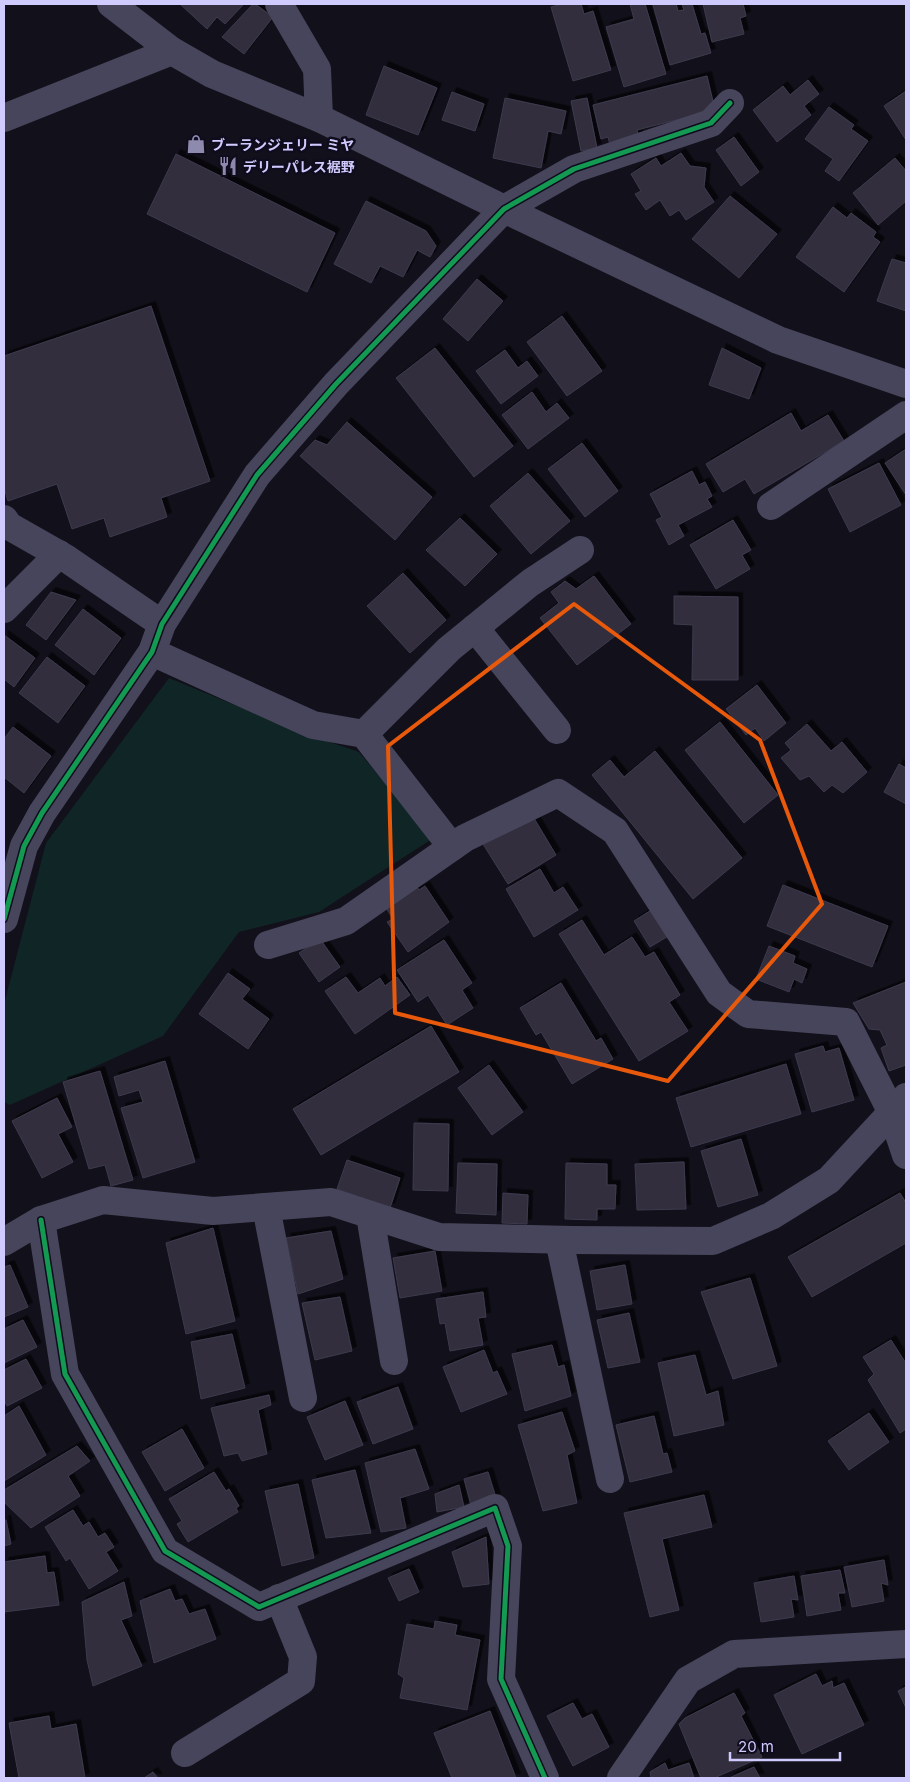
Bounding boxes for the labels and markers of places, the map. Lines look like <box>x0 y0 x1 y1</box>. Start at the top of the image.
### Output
shop icon: ブーランジェリー ミヤ <box>185 133 207 155</box>
place label: ブーランジェリー ミヤ <box>211 136 354 153</box>
restaurant icon: デリーパレス裾野 <box>217 155 239 177</box>
place label: デリーパレス裾野 <box>243 158 355 175</box>

